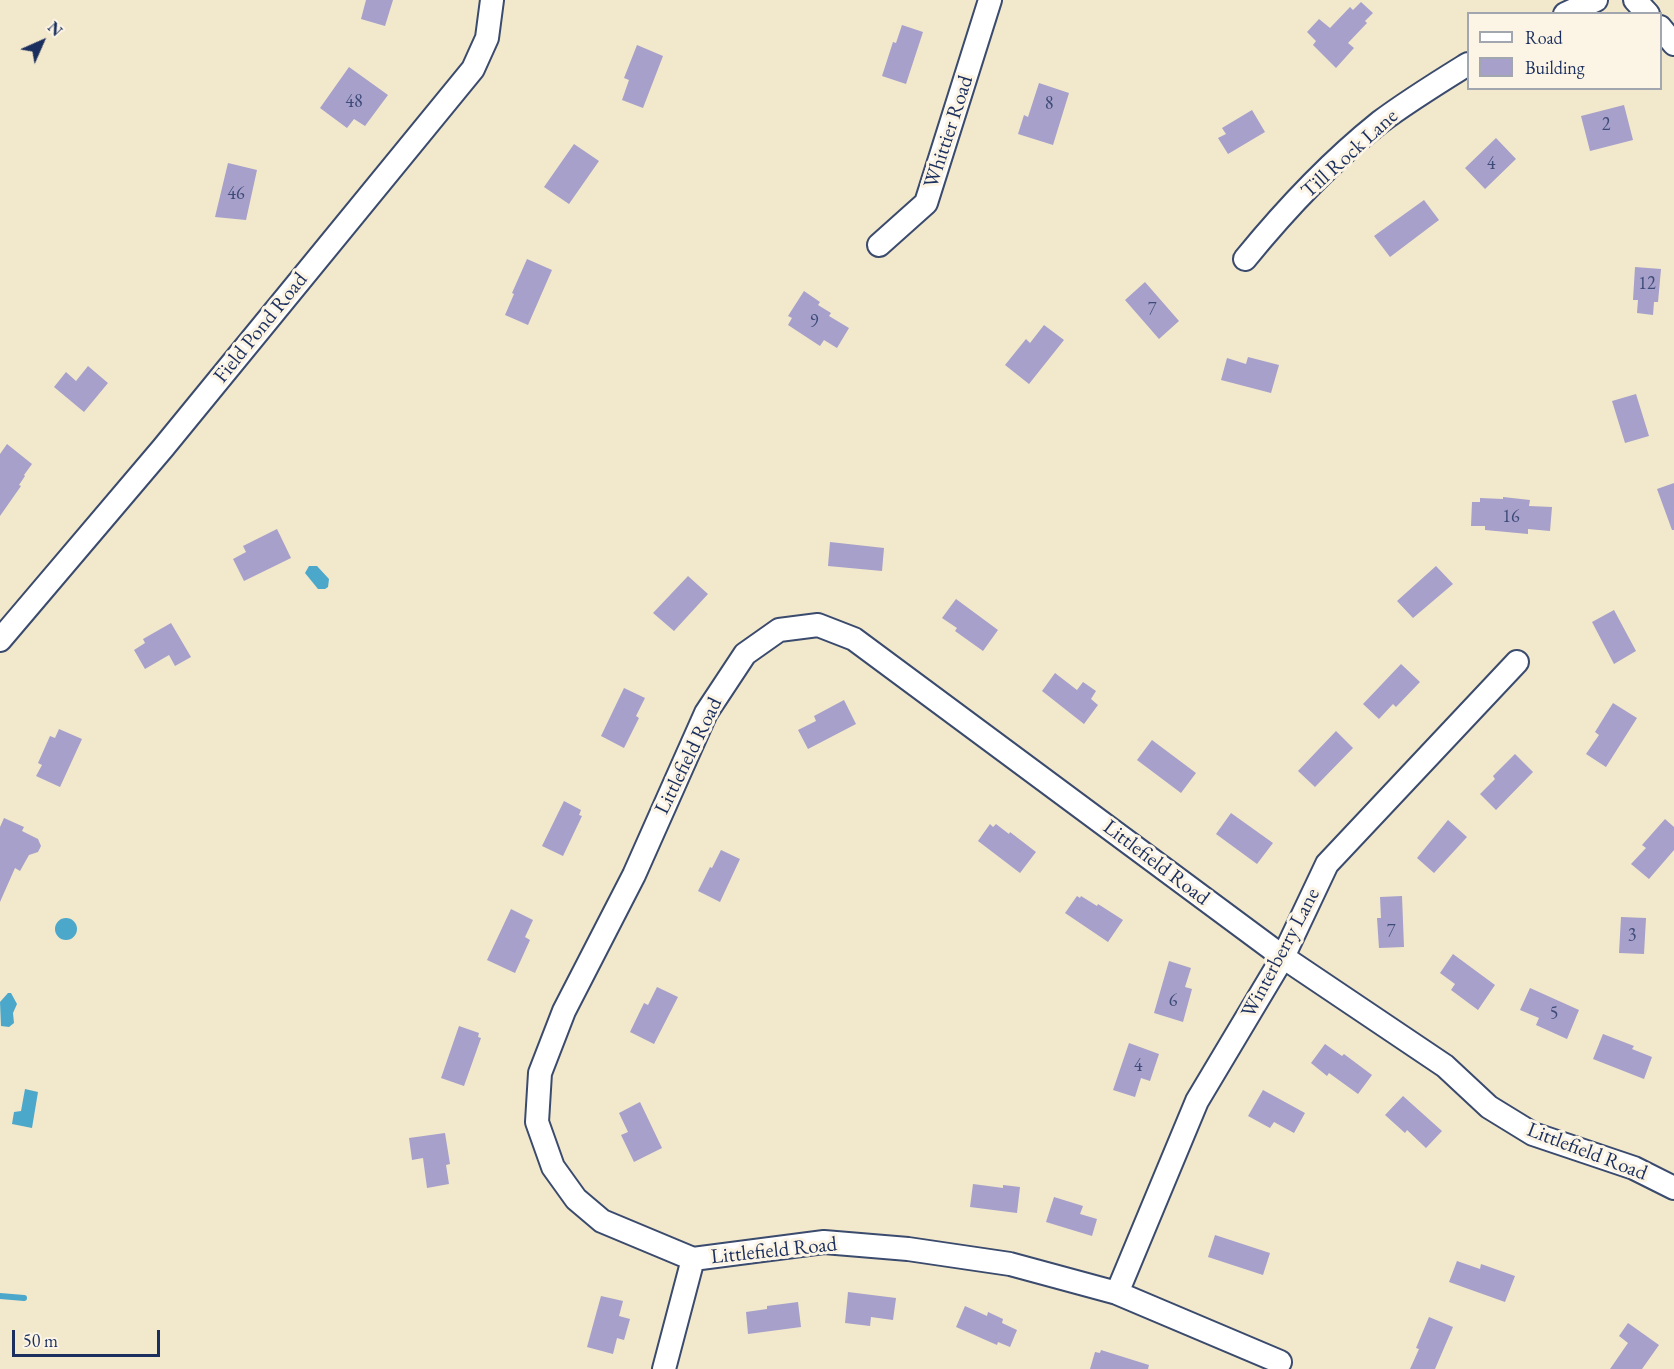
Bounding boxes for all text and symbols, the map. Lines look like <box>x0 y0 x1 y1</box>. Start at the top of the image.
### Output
north arrow <box>12 12 72 72</box>
legend <box>1467 12 1662 90</box>
text: N <box>43 17 67 41</box>
text: Road <box>1525 26 1563 49</box>
text: Building <box>1525 56 1585 79</box>
street label: Whittier Road <box>919 73 979 191</box>
house number: 48 <box>345 91 363 113</box>
house number: 8 <box>1045 93 1053 115</box>
street label: Till Rock Lane <box>1296 104 1404 204</box>
house number: 2 <box>1602 114 1610 136</box>
house number: 4 <box>1487 153 1495 175</box>
house number: 46 <box>227 183 245 205</box>
street label: Field Pond Road <box>209 268 313 388</box>
house number: 12 <box>1638 273 1656 295</box>
house number: 7 <box>1148 299 1156 321</box>
house number: 9 <box>810 311 818 333</box>
house number: 16 <box>1502 506 1520 528</box>
street label: Littlefield Road <box>650 694 728 818</box>
street label: Littlefield Road <box>1098 815 1214 911</box>
street label: Winterberry Lane <box>1236 884 1326 1022</box>
house number: 7 <box>1387 921 1395 943</box>
house number: 3 <box>1628 925 1636 947</box>
house number: 6 <box>1169 990 1177 1012</box>
house number: 5 <box>1550 1003 1558 1025</box>
house number: 4 <box>1134 1055 1142 1077</box>
street label: Littlefield Road <box>1523 1118 1651 1186</box>
street label: Littlefield Road <box>710 1232 838 1270</box>
scale bar <box>15 1318 164 1356</box>
text: 50 m <box>23 1329 58 1352</box>

